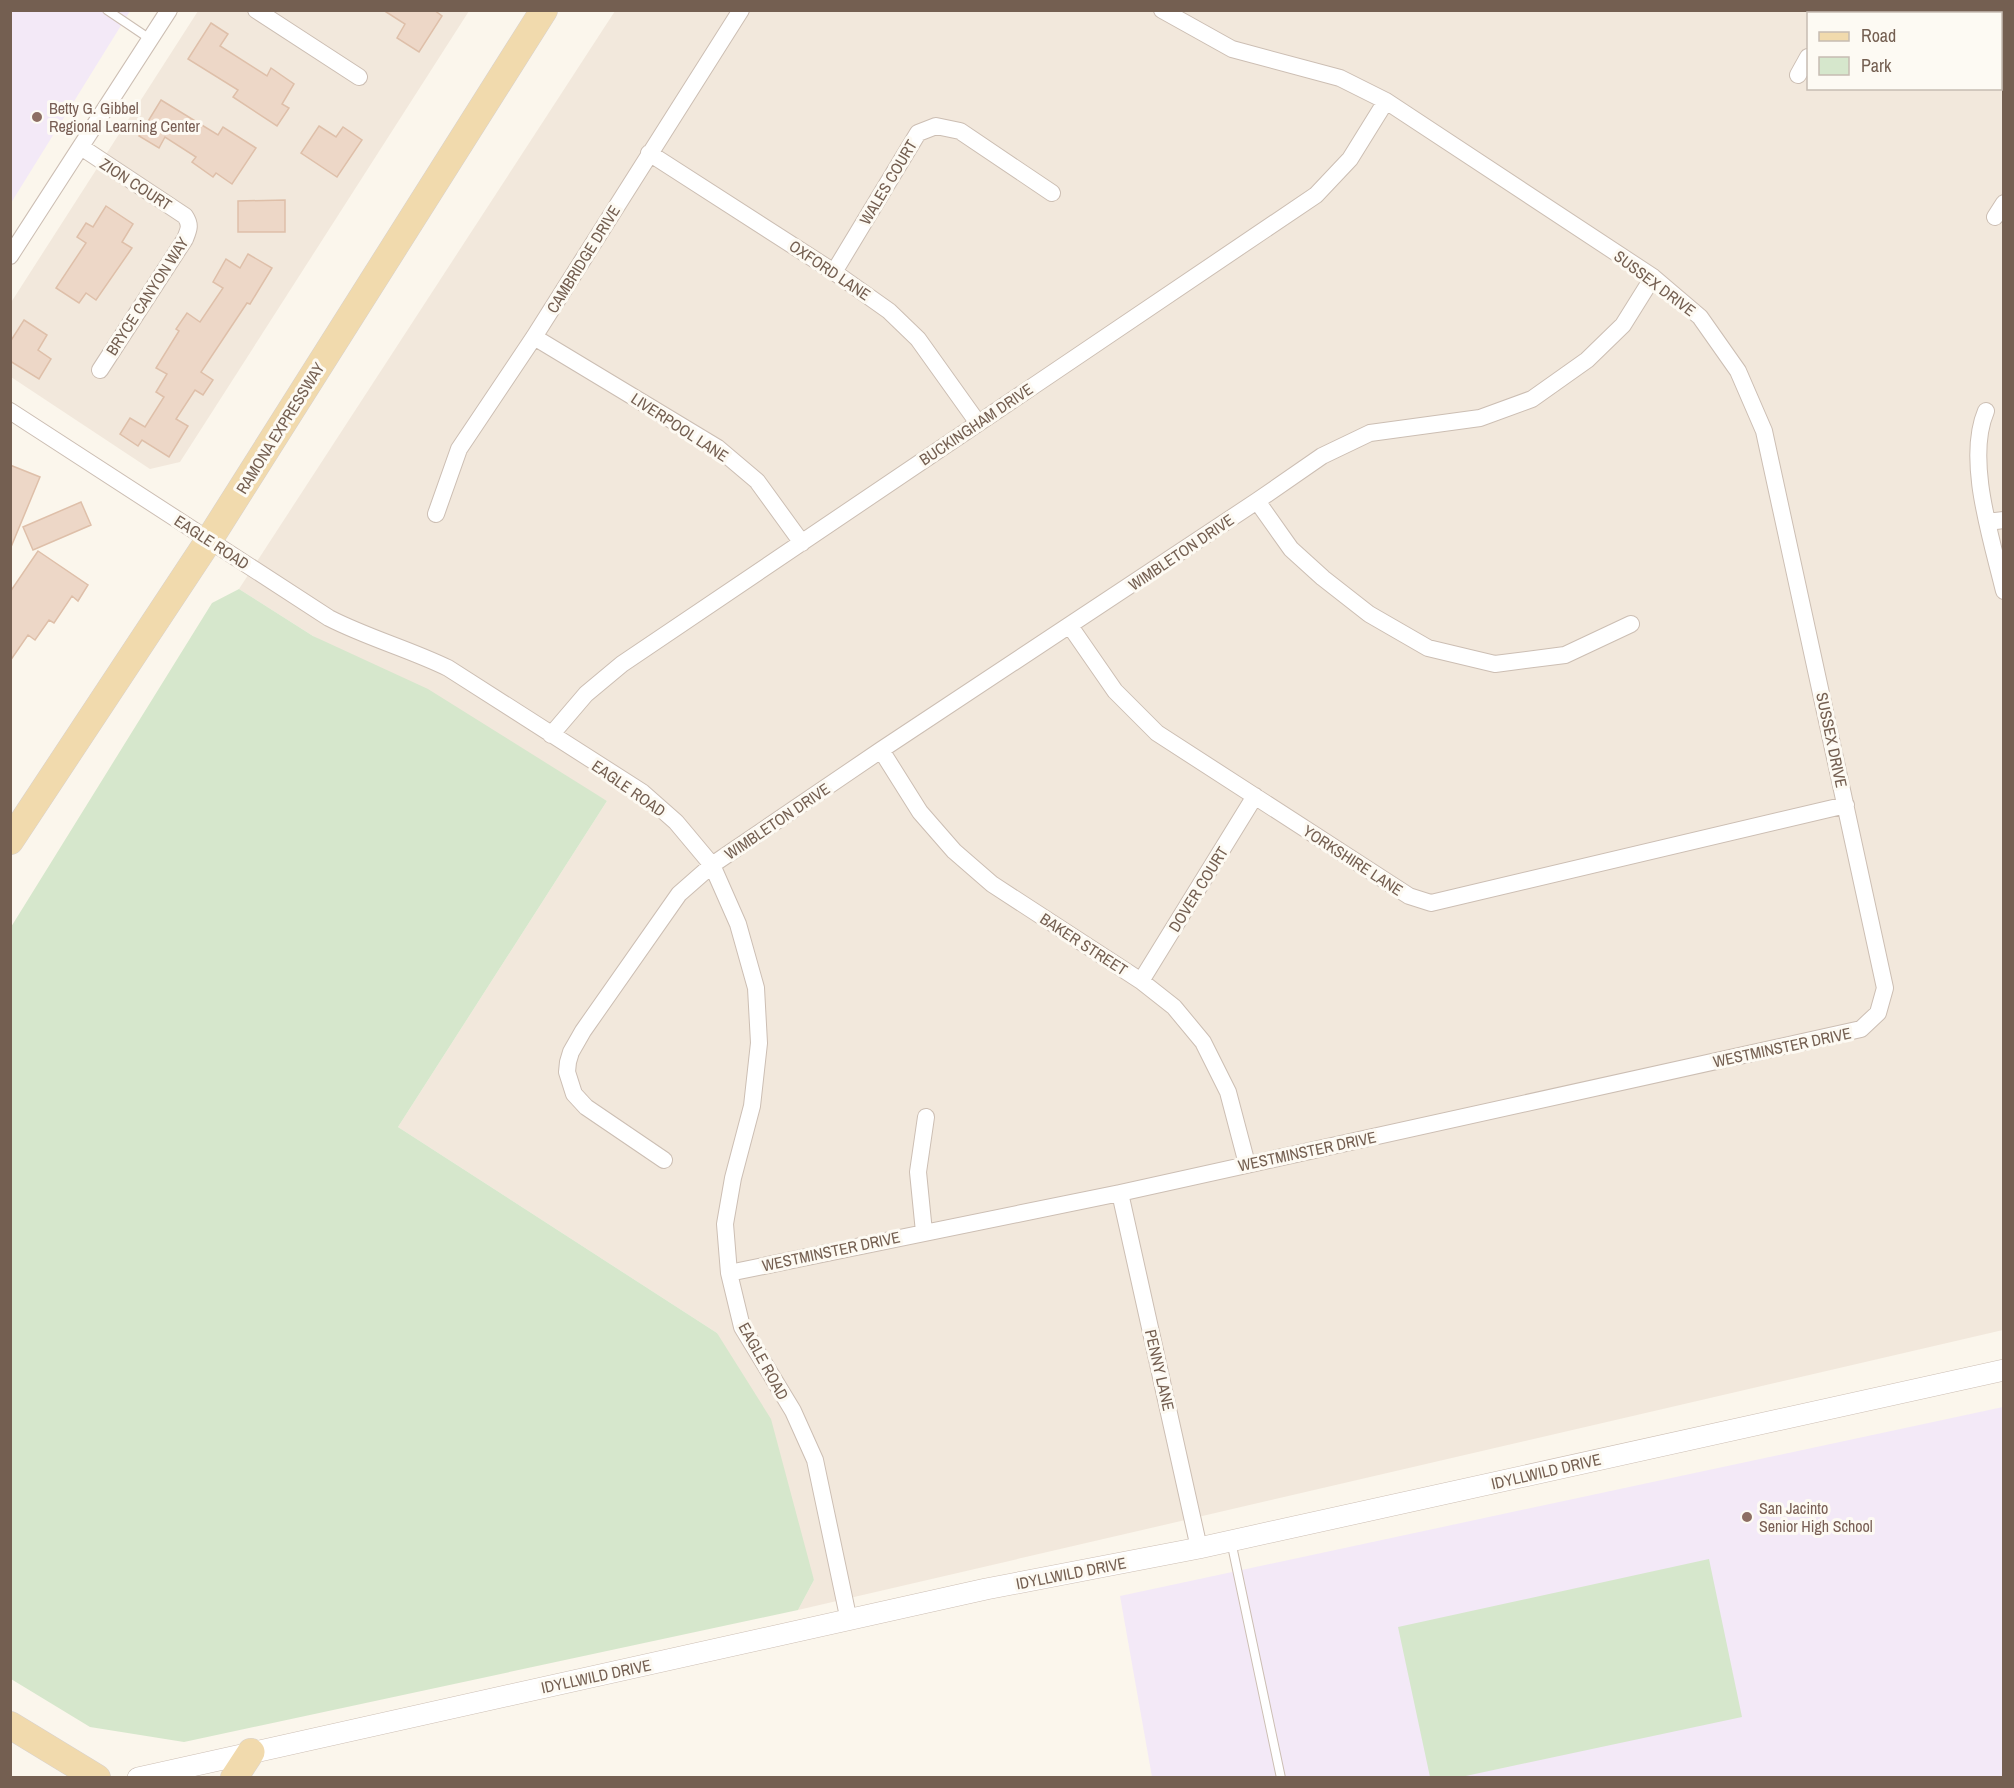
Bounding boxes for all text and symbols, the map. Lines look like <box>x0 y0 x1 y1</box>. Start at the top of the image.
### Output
legend <box>1807 12 2002 90</box>
text: Road <box>1861 23 1896 48</box>
text: Park <box>1861 53 1892 78</box>
place label: Betty G. Gibbel Regional Learning Center <box>49 97 201 137</box>
marker: Betty G. Gibbel Regional Learning Center <box>30 110 44 124</box>
street label: WALES COURT <box>854 135 922 229</box>
street label: ZION COURT <box>96 153 176 215</box>
street label: CAMBRIDGE DRIVE <box>541 201 625 317</box>
street label: BRYCE CANYON WAY <box>101 232 194 359</box>
street label: OXFORD LANE <box>785 235 875 305</box>
street label: SUSSEX DRIVE <box>1610 245 1700 321</box>
street label: RAMONA EXPRESSWAY <box>231 358 329 498</box>
street label: BUCKINGHAM DRIVE <box>915 378 1037 470</box>
street label: LIVERPOOL LANE <box>627 387 733 467</box>
street label: WIMBLETON DRIVE <box>1124 508 1238 596</box>
street label: EAGLE ROAD <box>170 510 254 574</box>
street label: SUSSEX DRIVE <box>1811 690 1853 790</box>
street label: EAGLE ROAD <box>588 755 670 821</box>
street label: WIMBLETON DRIVE <box>720 777 834 865</box>
street label: YORKSHIRE LANE <box>1299 819 1407 901</box>
street label: DOVER COURT <box>1163 842 1233 936</box>
street label: BAKER STREET <box>1036 908 1132 980</box>
street label: WESTMINSTER DRIVE <box>1711 1022 1853 1072</box>
street label: WESTMINSTER DRIVE <box>1236 1126 1378 1176</box>
street label: WESTMINSTER DRIVE <box>760 1226 902 1276</box>
street label: EAGLE ROAD <box>734 1318 794 1404</box>
street label: PENNY LANE <box>1140 1327 1180 1413</box>
street label: IDYLLWILD DRIVE <box>1489 1448 1603 1494</box>
place label: San Jacinto Senior High School <box>1759 1497 1873 1537</box>
marker: San Jacinto Senior High School <box>1740 1510 1754 1524</box>
street label: IDYLLWILD DRIVE <box>1014 1552 1128 1594</box>
street label: IDYLLWILD DRIVE <box>539 1654 653 1698</box>

